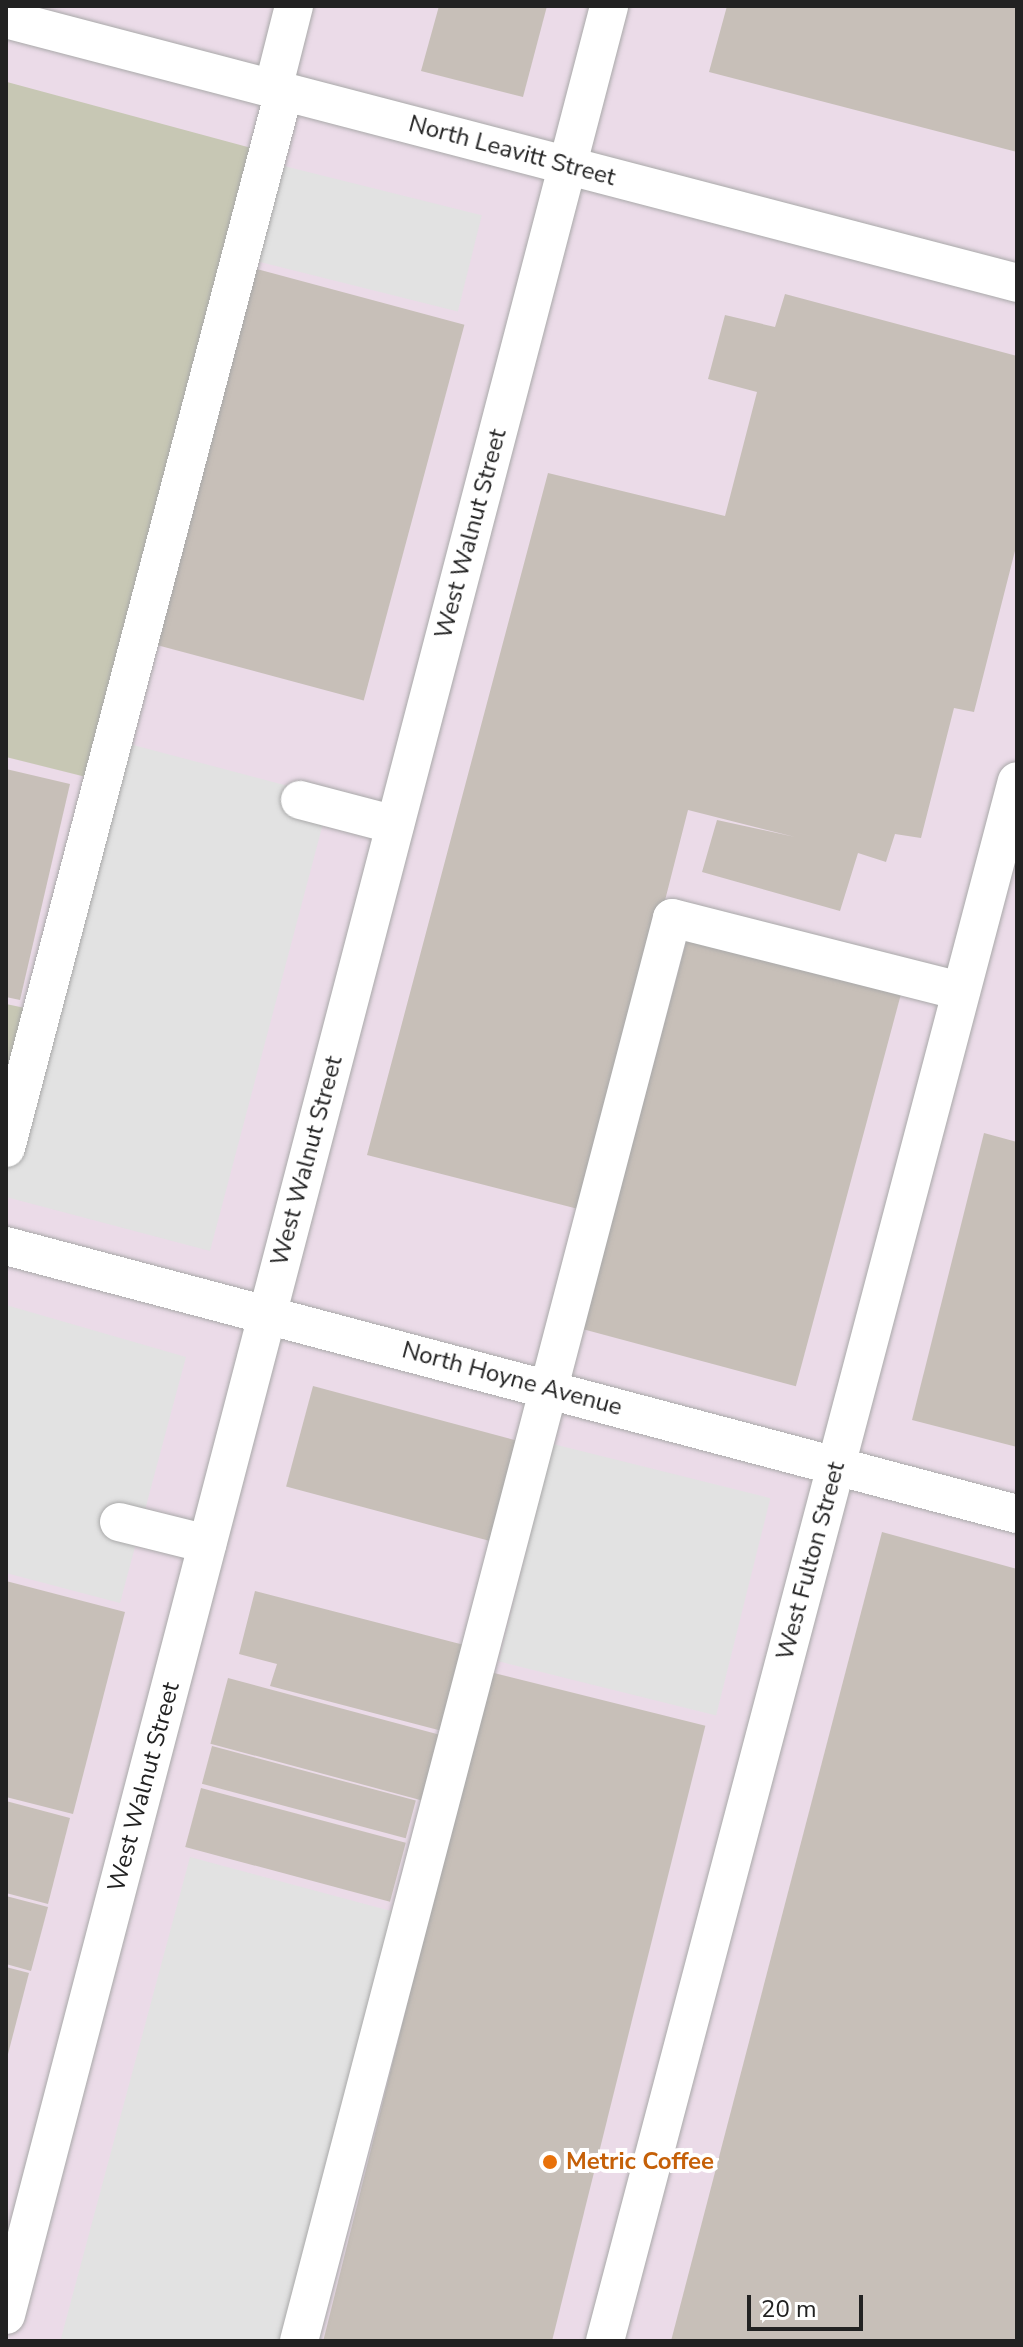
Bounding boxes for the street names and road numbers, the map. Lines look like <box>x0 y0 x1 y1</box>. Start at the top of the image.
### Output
street label: North Leavitt Street <box>405 110 619 192</box>
street label: West Walnut Street <box>429 426 513 642</box>
street label: West Walnut Street <box>265 1053 349 1269</box>
street label: North Hoyne Avenue <box>399 1336 625 1422</box>
street label: West Fulton Street <box>771 1459 851 1663</box>
street label: West Walnut Street <box>102 1679 186 1895</box>

